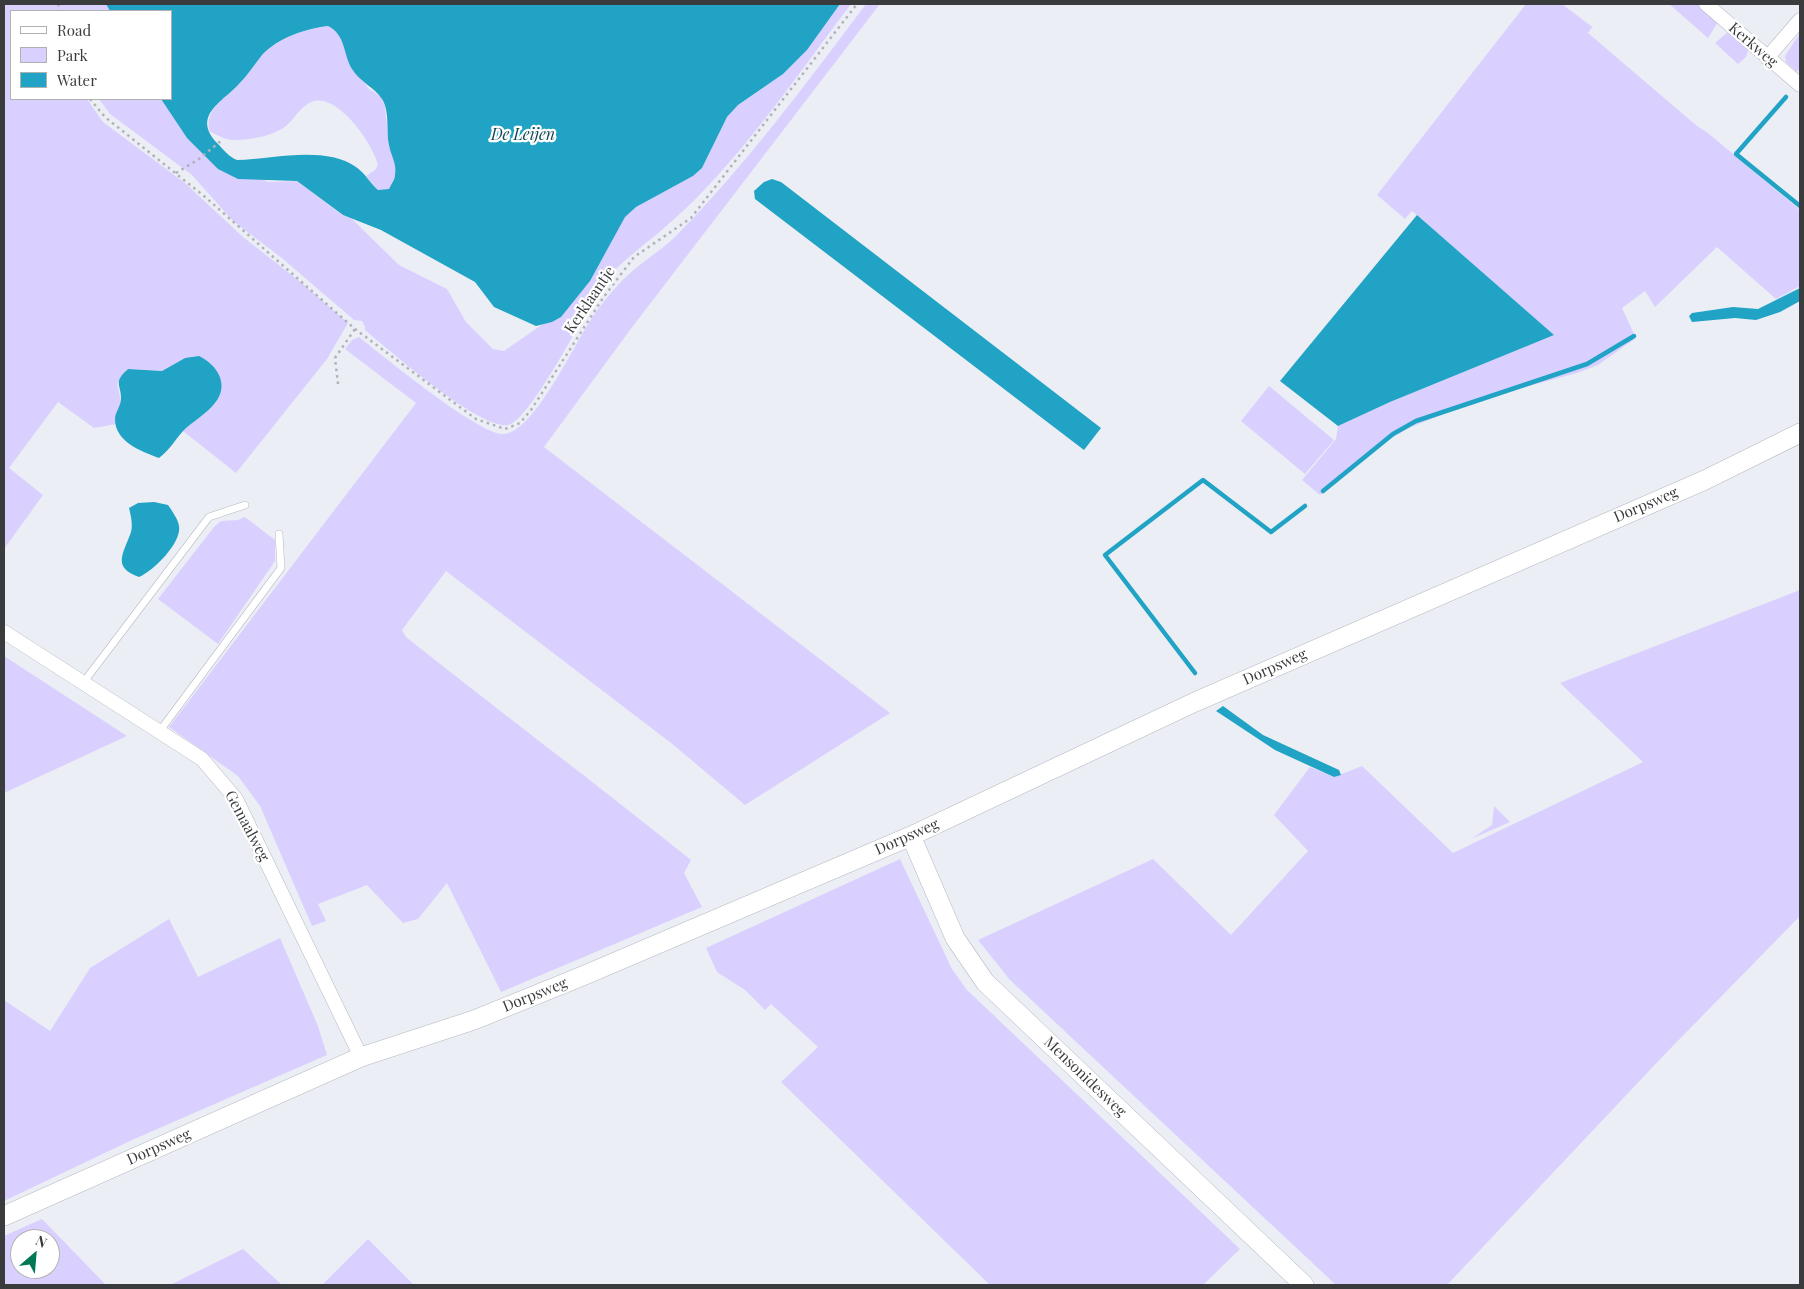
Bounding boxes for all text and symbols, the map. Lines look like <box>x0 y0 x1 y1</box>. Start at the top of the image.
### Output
legend <box>10 10 172 100</box>
street label: Kerkweg <box>1725 19 1781 71</box>
text: Road <box>57 20 91 40</box>
text: Park <box>57 45 88 65</box>
text: Water <box>57 70 97 90</box>
water label: De Leijen <box>491 125 555 145</box>
street label: Kerklaantje <box>561 263 619 337</box>
street label: Dorpsweg <box>1611 483 1681 527</box>
street label: Dorpsweg <box>1240 645 1310 689</box>
street label: Gemaalweg <box>221 788 273 864</box>
street label: Dorpsweg <box>872 815 942 859</box>
street label: Dorpsweg <box>500 974 570 1016</box>
street label: Mensonidesweg <box>1040 1033 1130 1121</box>
street label: Dorpsweg <box>124 1125 194 1169</box>
north arrow <box>10 1229 60 1279</box>
text: N <box>33 1230 50 1252</box>

